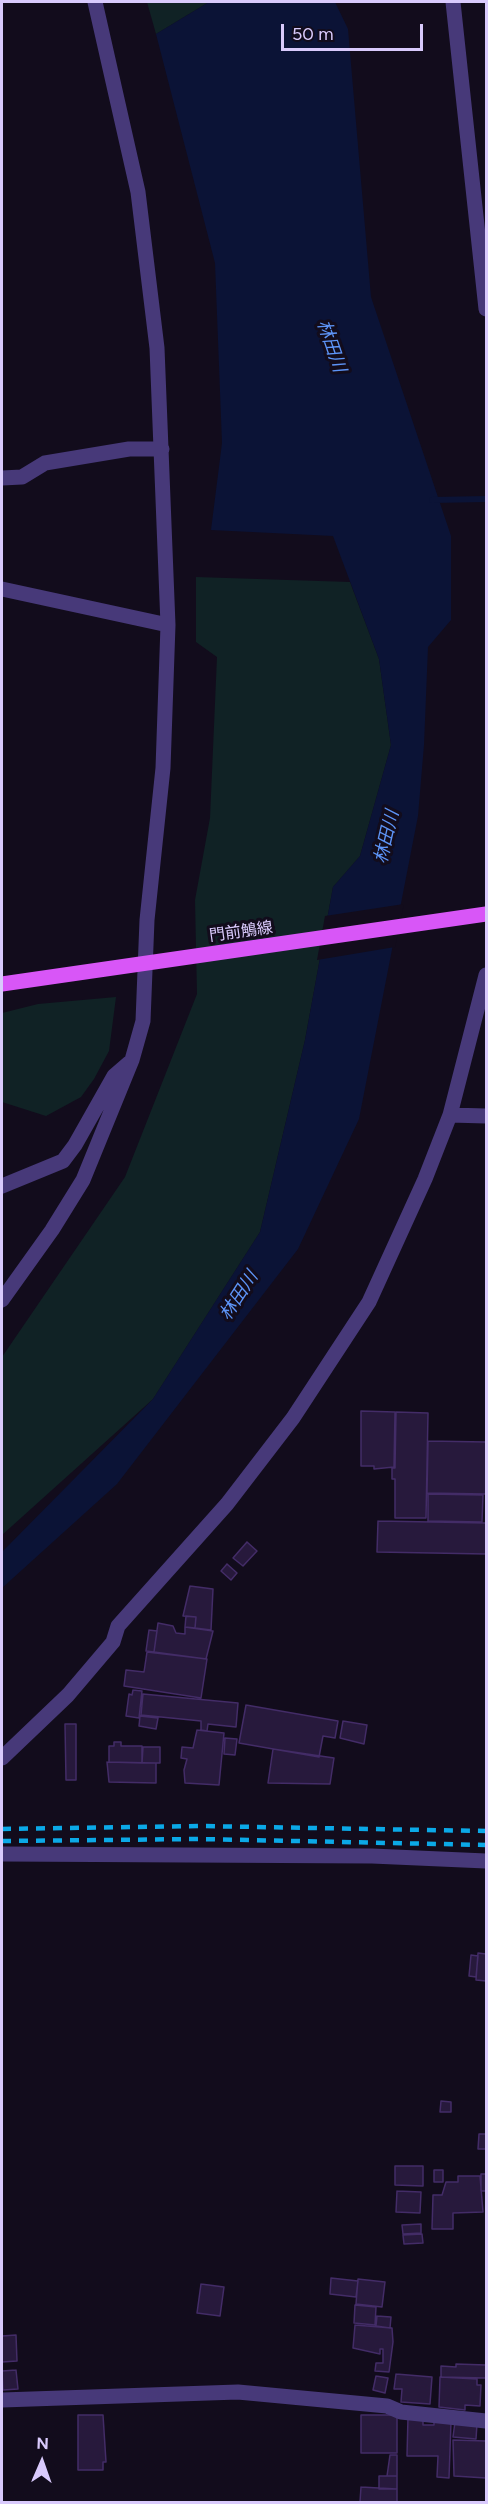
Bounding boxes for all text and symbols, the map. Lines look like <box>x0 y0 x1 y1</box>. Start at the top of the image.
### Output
scale bar <box>284 12 426 50</box>
text: 50 m <box>292 23 334 45</box>
water label: 林田川 <box>312 317 350 375</box>
water label: 林田川 <box>370 808 404 866</box>
street label: 門前鵤線 <box>208 918 274 946</box>
water label: 林田川 <box>215 1267 263 1325</box>
north arrow <box>12 2432 72 2492</box>
text: N <box>36 2434 49 2453</box>

